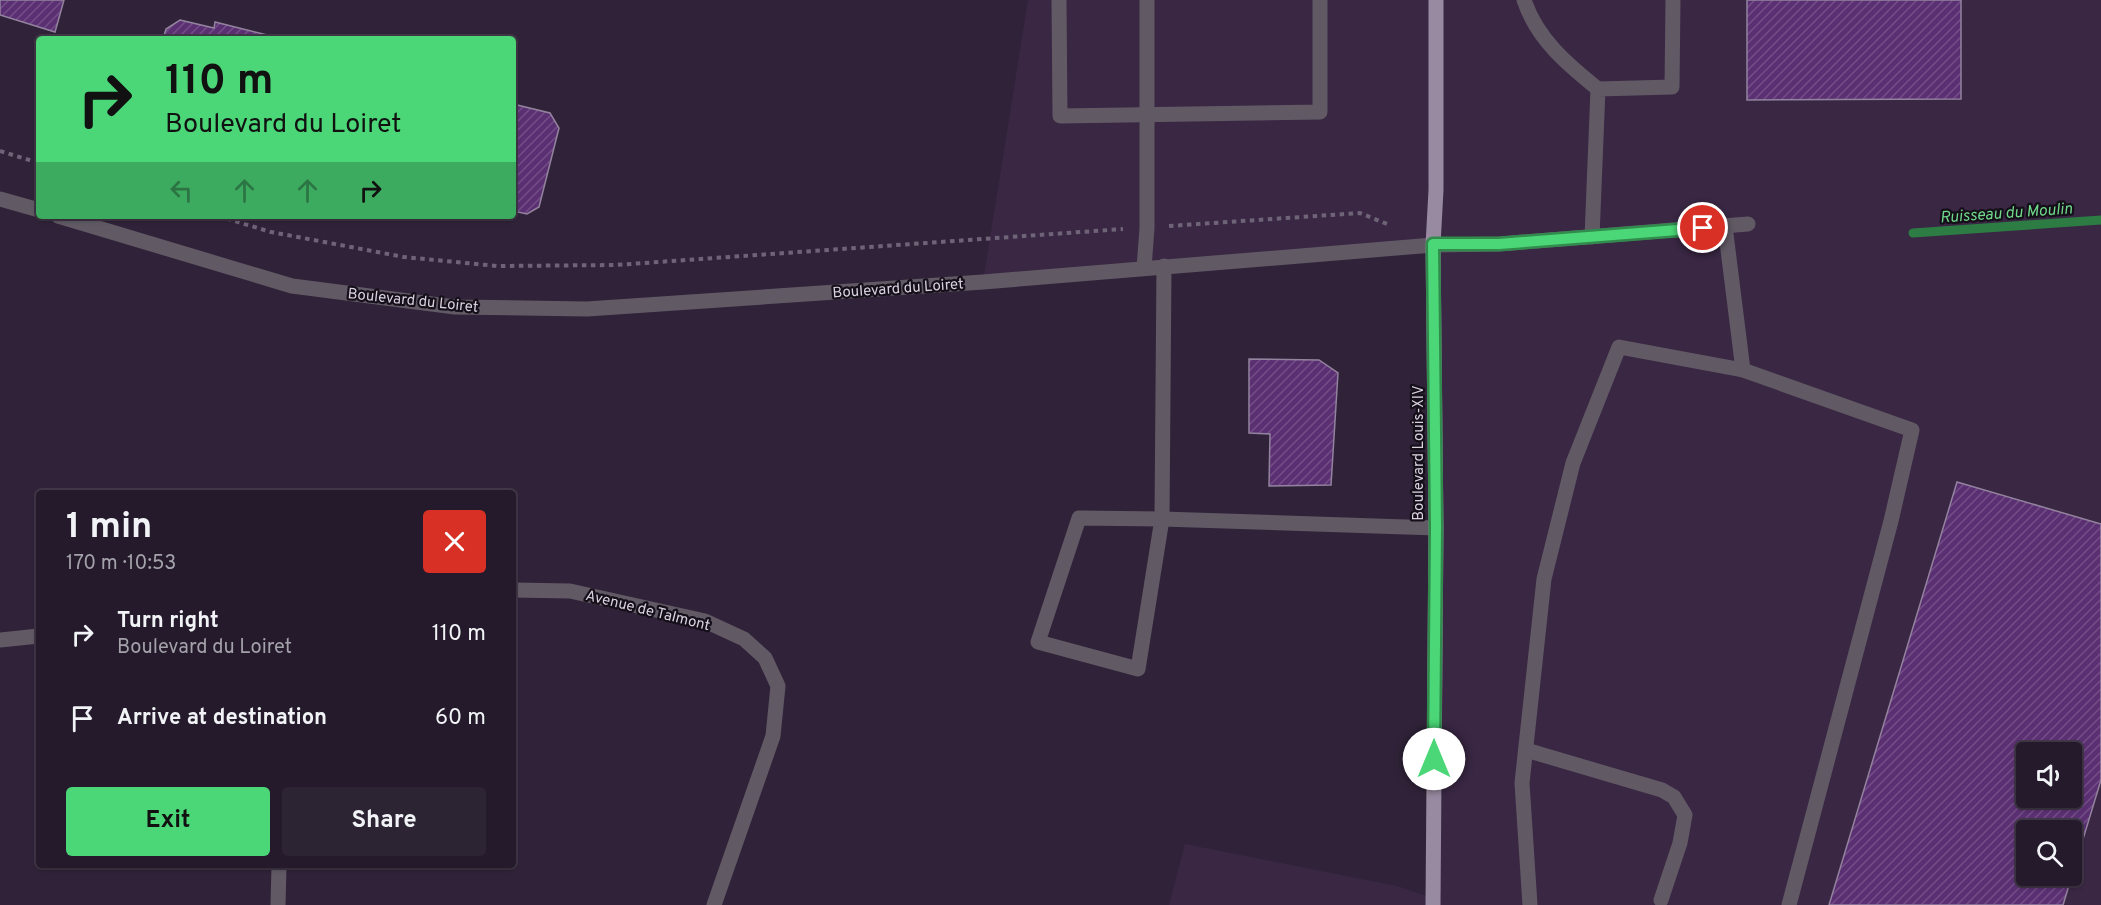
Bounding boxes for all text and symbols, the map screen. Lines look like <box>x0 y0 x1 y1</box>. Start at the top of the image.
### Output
text: 110 m <box>165 56 274 109</box>
icon: right <box>66 60 144 138</box>
text: Boulevard du Loiret <box>165 108 402 142</box>
icon: left <box>165 174 198 207</box>
icon: ahead <box>228 174 261 207</box>
icon: ahead <box>291 174 324 207</box>
icon: right <box>354 174 387 207</box>
water label: Ruisseau du Moulin <box>1939 199 2073 229</box>
pin <box>1677 202 1728 253</box>
icon: arrive <box>1686 211 1719 244</box>
street label: Boulevard du Loiret <box>832 275 964 304</box>
street label: Boulevard du Loiret <box>347 285 479 318</box>
street label: Boulevard Louis-XIV <box>1410 385 1429 521</box>
text: 1 min <box>66 505 152 551</box>
button: close <box>423 510 486 573</box>
text: 170 m · 10:53 <box>66 551 176 577</box>
street label: Avenue de Talmont <box>583 587 712 636</box>
text: Turn right <box>117 608 219 635</box>
icon: right <box>66 618 99 651</box>
text: 110 m <box>432 621 486 648</box>
text: Boulevard du Loiret <box>117 635 292 661</box>
icon: arrive <box>66 702 99 735</box>
text: Arrive at destination <box>117 705 327 732</box>
text: 60 m <box>435 705 486 732</box>
position arrow <box>1402 727 1466 791</box>
map controls <box>2016 742 2082 886</box>
button: sound <box>2016 742 2082 808</box>
button: Exit <box>66 787 270 856</box>
button: Share <box>282 787 486 856</box>
button: search <box>2016 820 2082 886</box>

